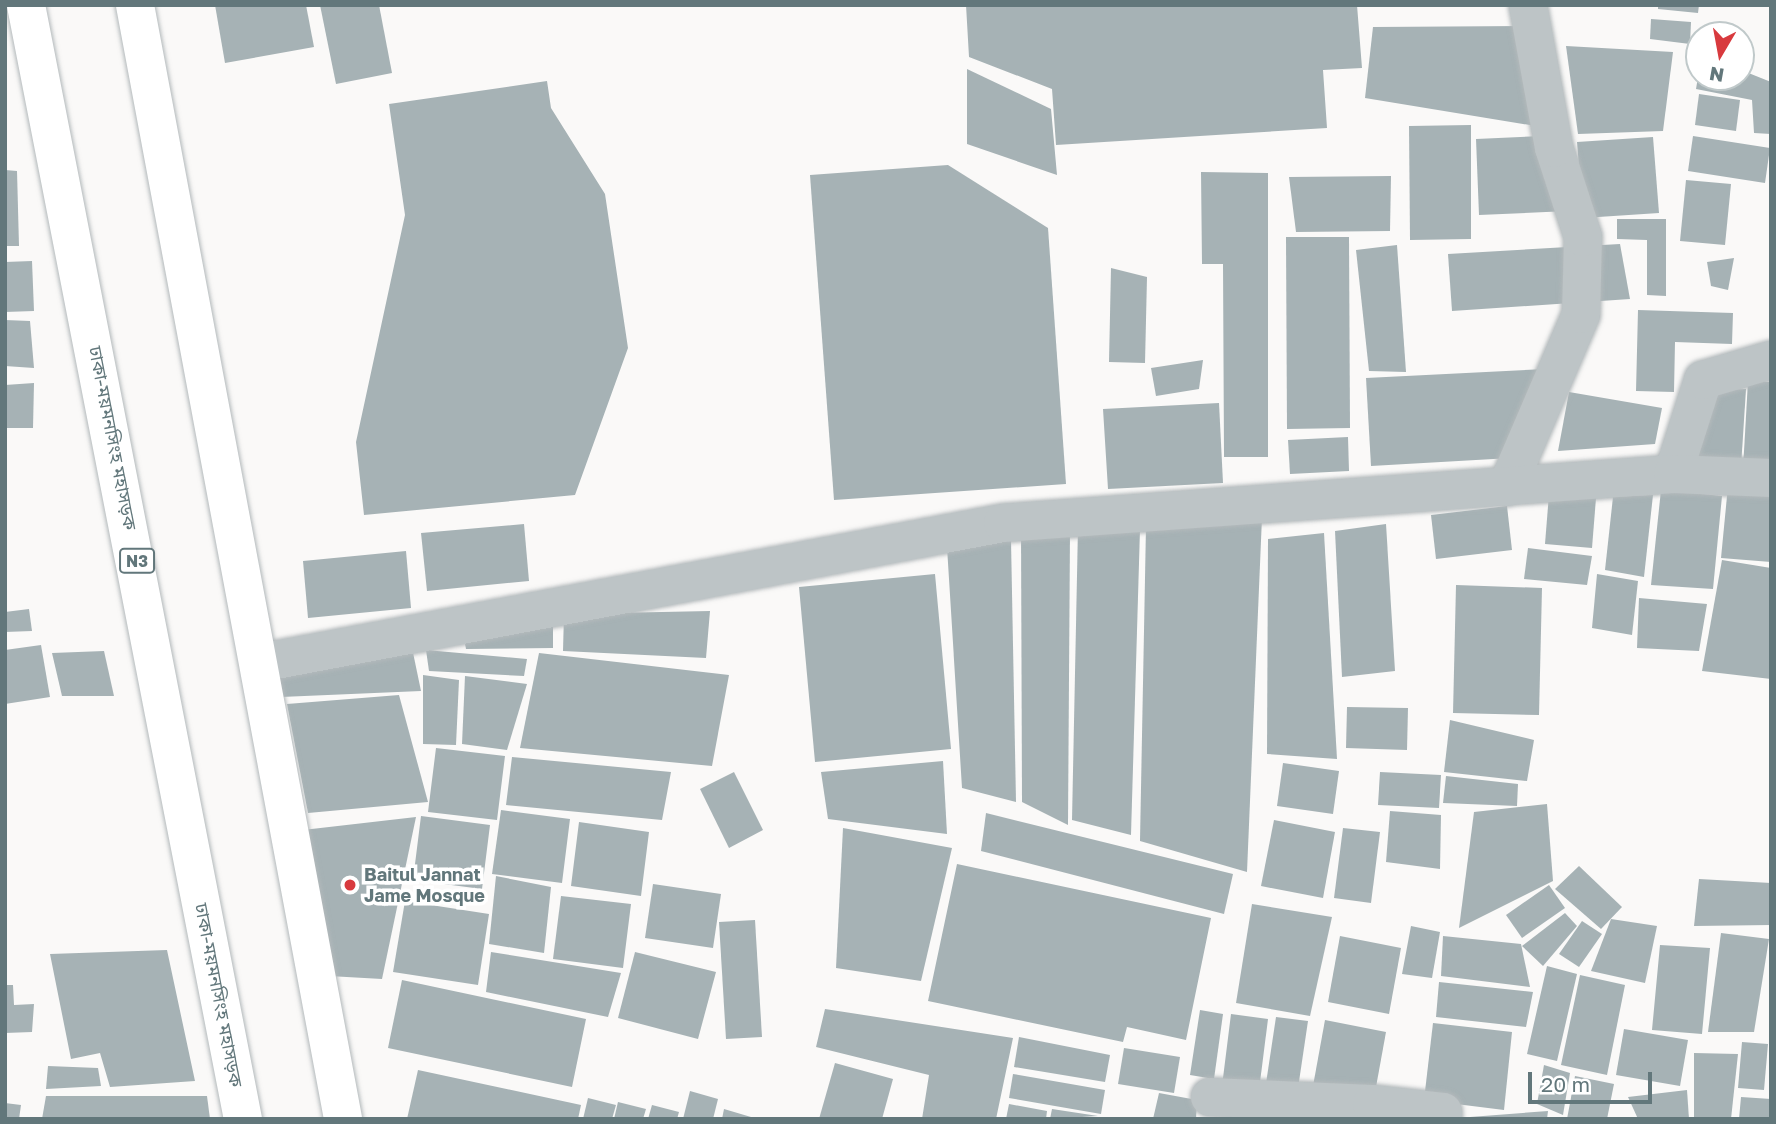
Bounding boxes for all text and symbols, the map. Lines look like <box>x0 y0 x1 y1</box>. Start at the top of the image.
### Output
north arrow <box>1685 21 1755 91</box>
text: N <box>1708 63 1726 88</box>
street label: ঢাকা-ময়মনসিংহ মহাসড়ক <box>85 344 141 532</box>
road number: N3 <box>118 548 156 574</box>
place label: Baitul Jannat Jame Mosque <box>364 864 485 906</box>
marker: Baitul Jannat Jame Mosque <box>342 877 358 893</box>
street label: ঢাকা-ময়মনসিংহ মহাসড়ক <box>191 901 247 1089</box>
scale bar <box>1531 1058 1655 1102</box>
text: 20 m <box>1541 1071 1590 1097</box>

